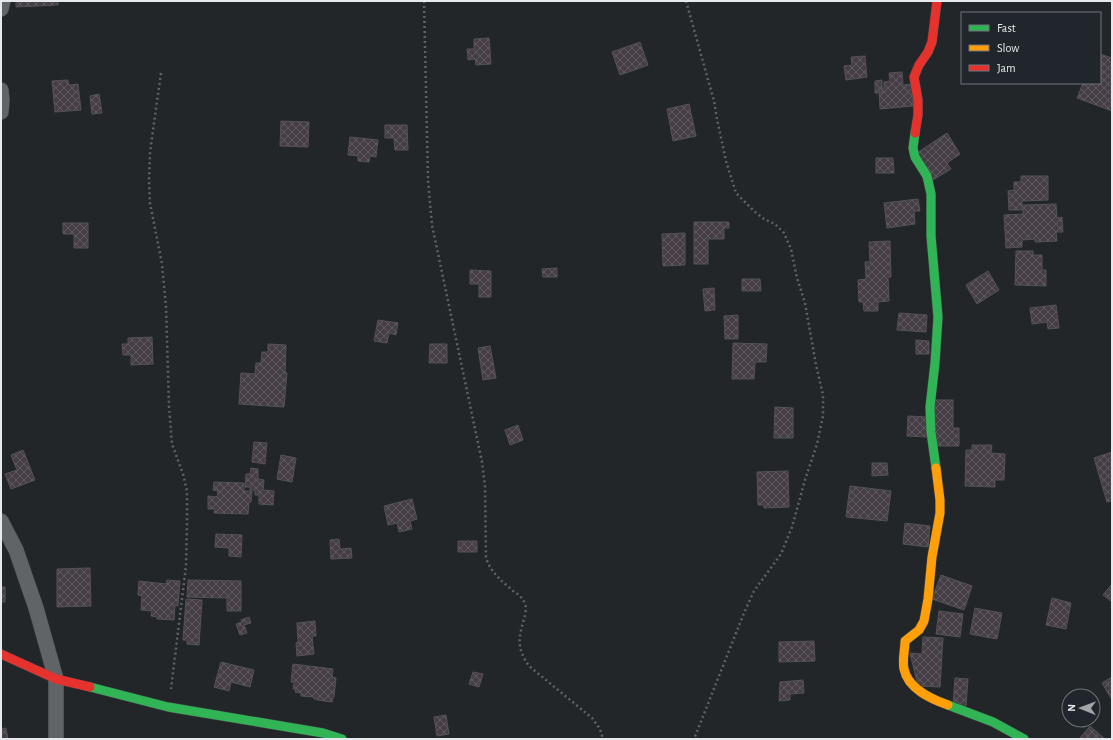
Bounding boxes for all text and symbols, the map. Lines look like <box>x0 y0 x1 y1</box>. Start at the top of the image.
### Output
legend <box>961 12 1101 84</box>
text: Fast <box>997 22 1016 34</box>
text: Slow <box>997 42 1019 54</box>
text: Jam <box>997 62 1016 74</box>
north arrow <box>1061 688 1101 728</box>
text: N <box>1066 704 1077 712</box>

